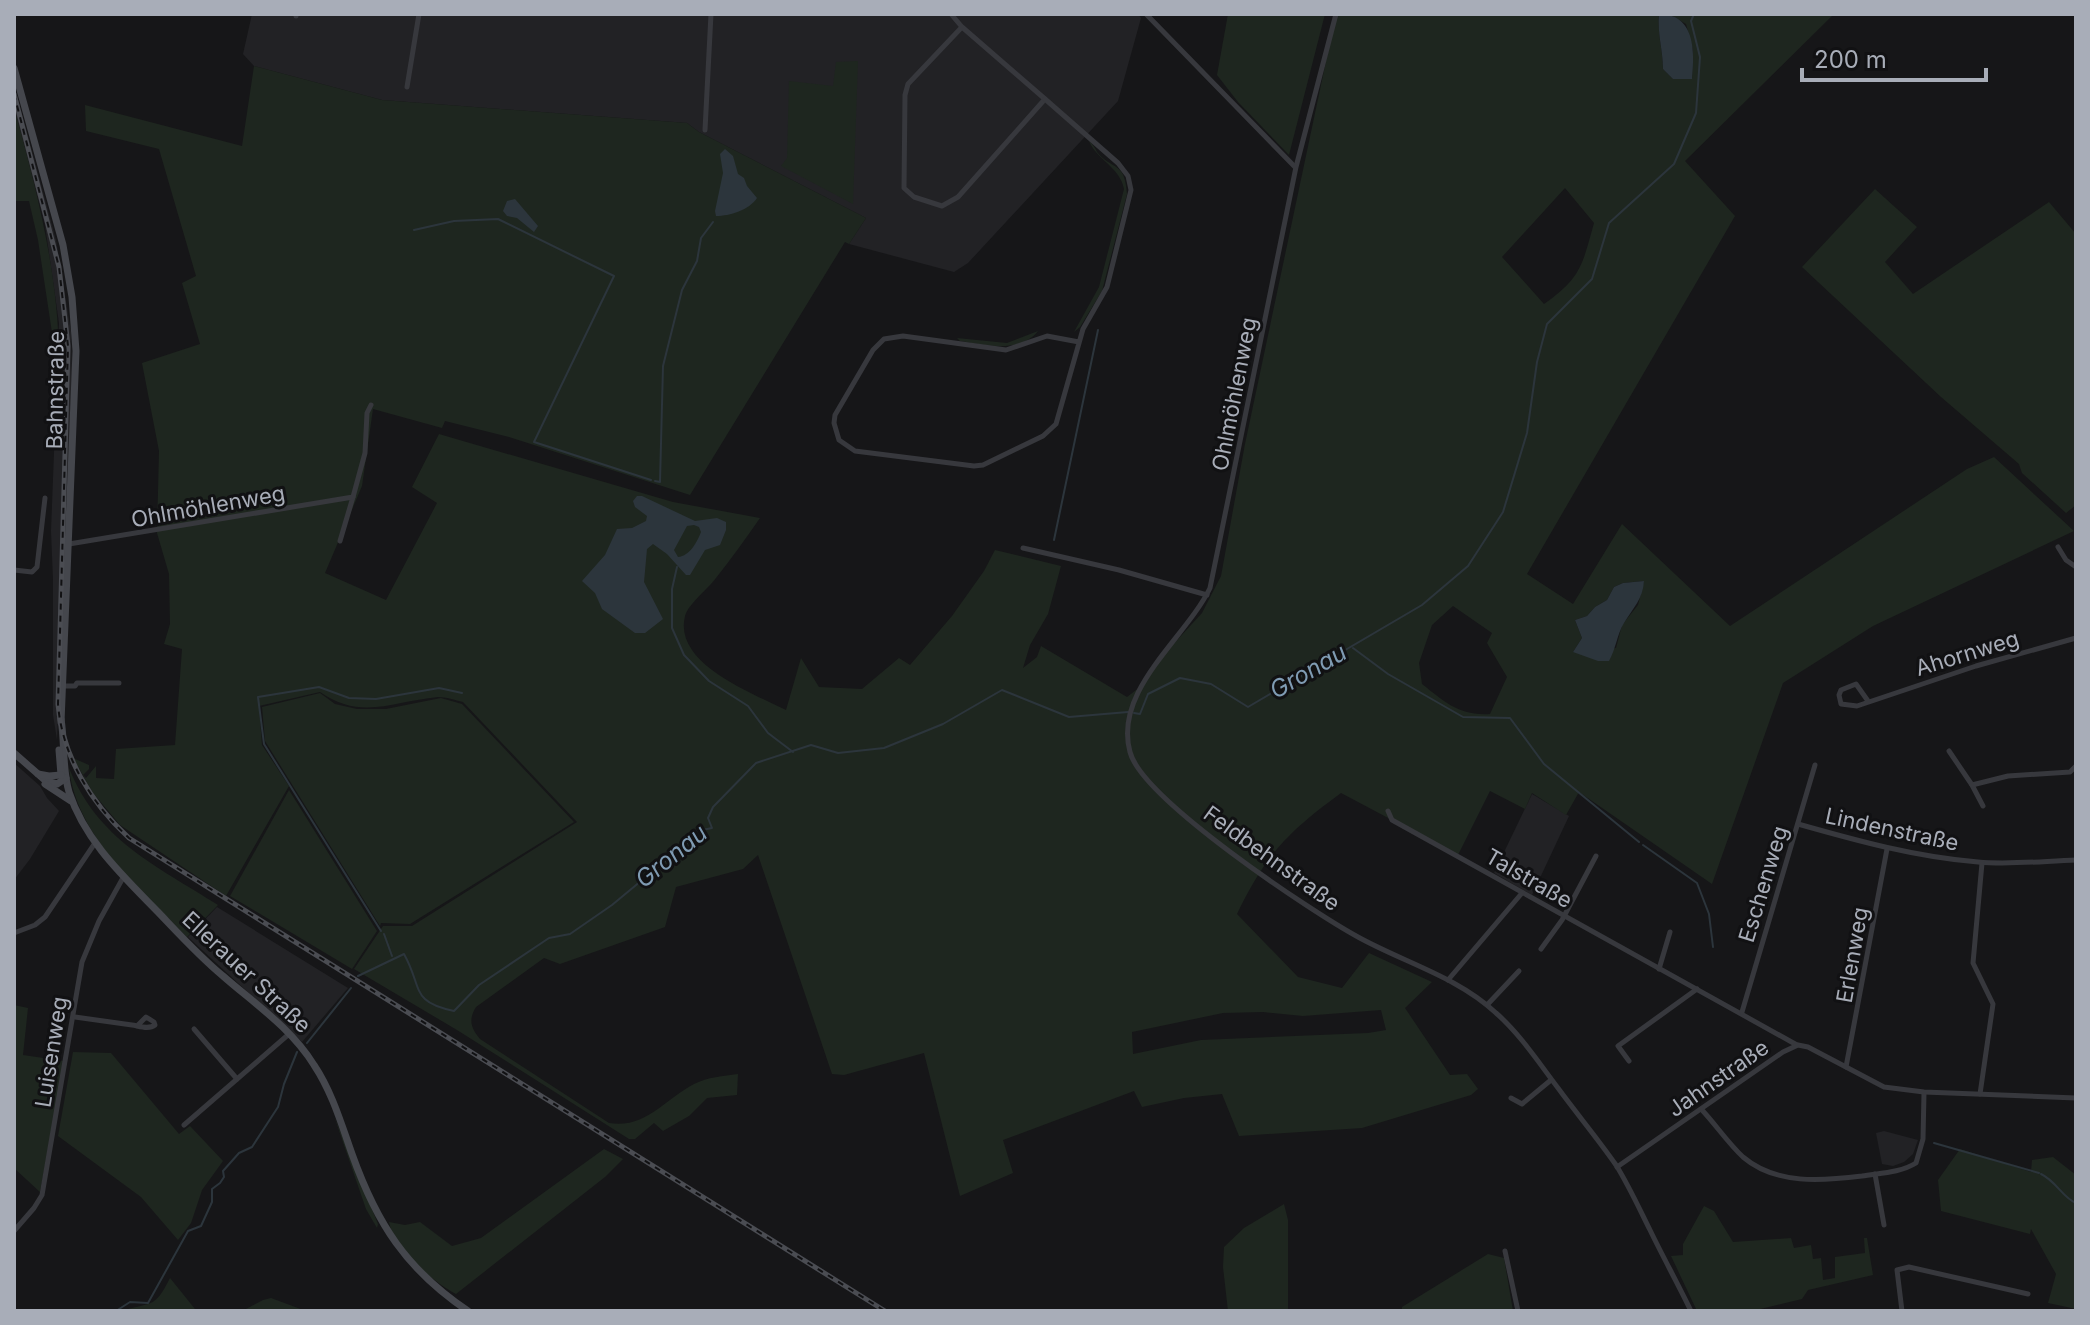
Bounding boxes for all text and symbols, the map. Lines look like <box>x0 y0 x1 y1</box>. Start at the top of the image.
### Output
scale bar <box>1802 32 1986 82</box>
text: 200 m <box>1814 45 1887 74</box>
street label: Ohlmöhlenweg <box>1206 315 1262 473</box>
street label: Bahnstraße <box>41 330 69 450</box>
street label: Ohlmöhlenweg <box>129 480 287 532</box>
street label: Ahornweg <box>1912 625 2022 681</box>
water label: Gronau <box>1264 637 1352 705</box>
street label: Feldbehnstraße <box>1199 800 1345 916</box>
street label: Lindenstraße <box>1823 802 1961 856</box>
water label: Gronau <box>629 818 713 894</box>
street label: Eschenweg <box>1733 823 1793 945</box>
street label: Talstraße <box>1481 843 1577 913</box>
street label: Erlenweg <box>1831 905 1873 1005</box>
street label: Ellerauer Straße <box>177 906 317 1038</box>
street label: Luisenweg <box>29 995 73 1109</box>
street label: Jahnstraße <box>1663 1034 1773 1122</box>

